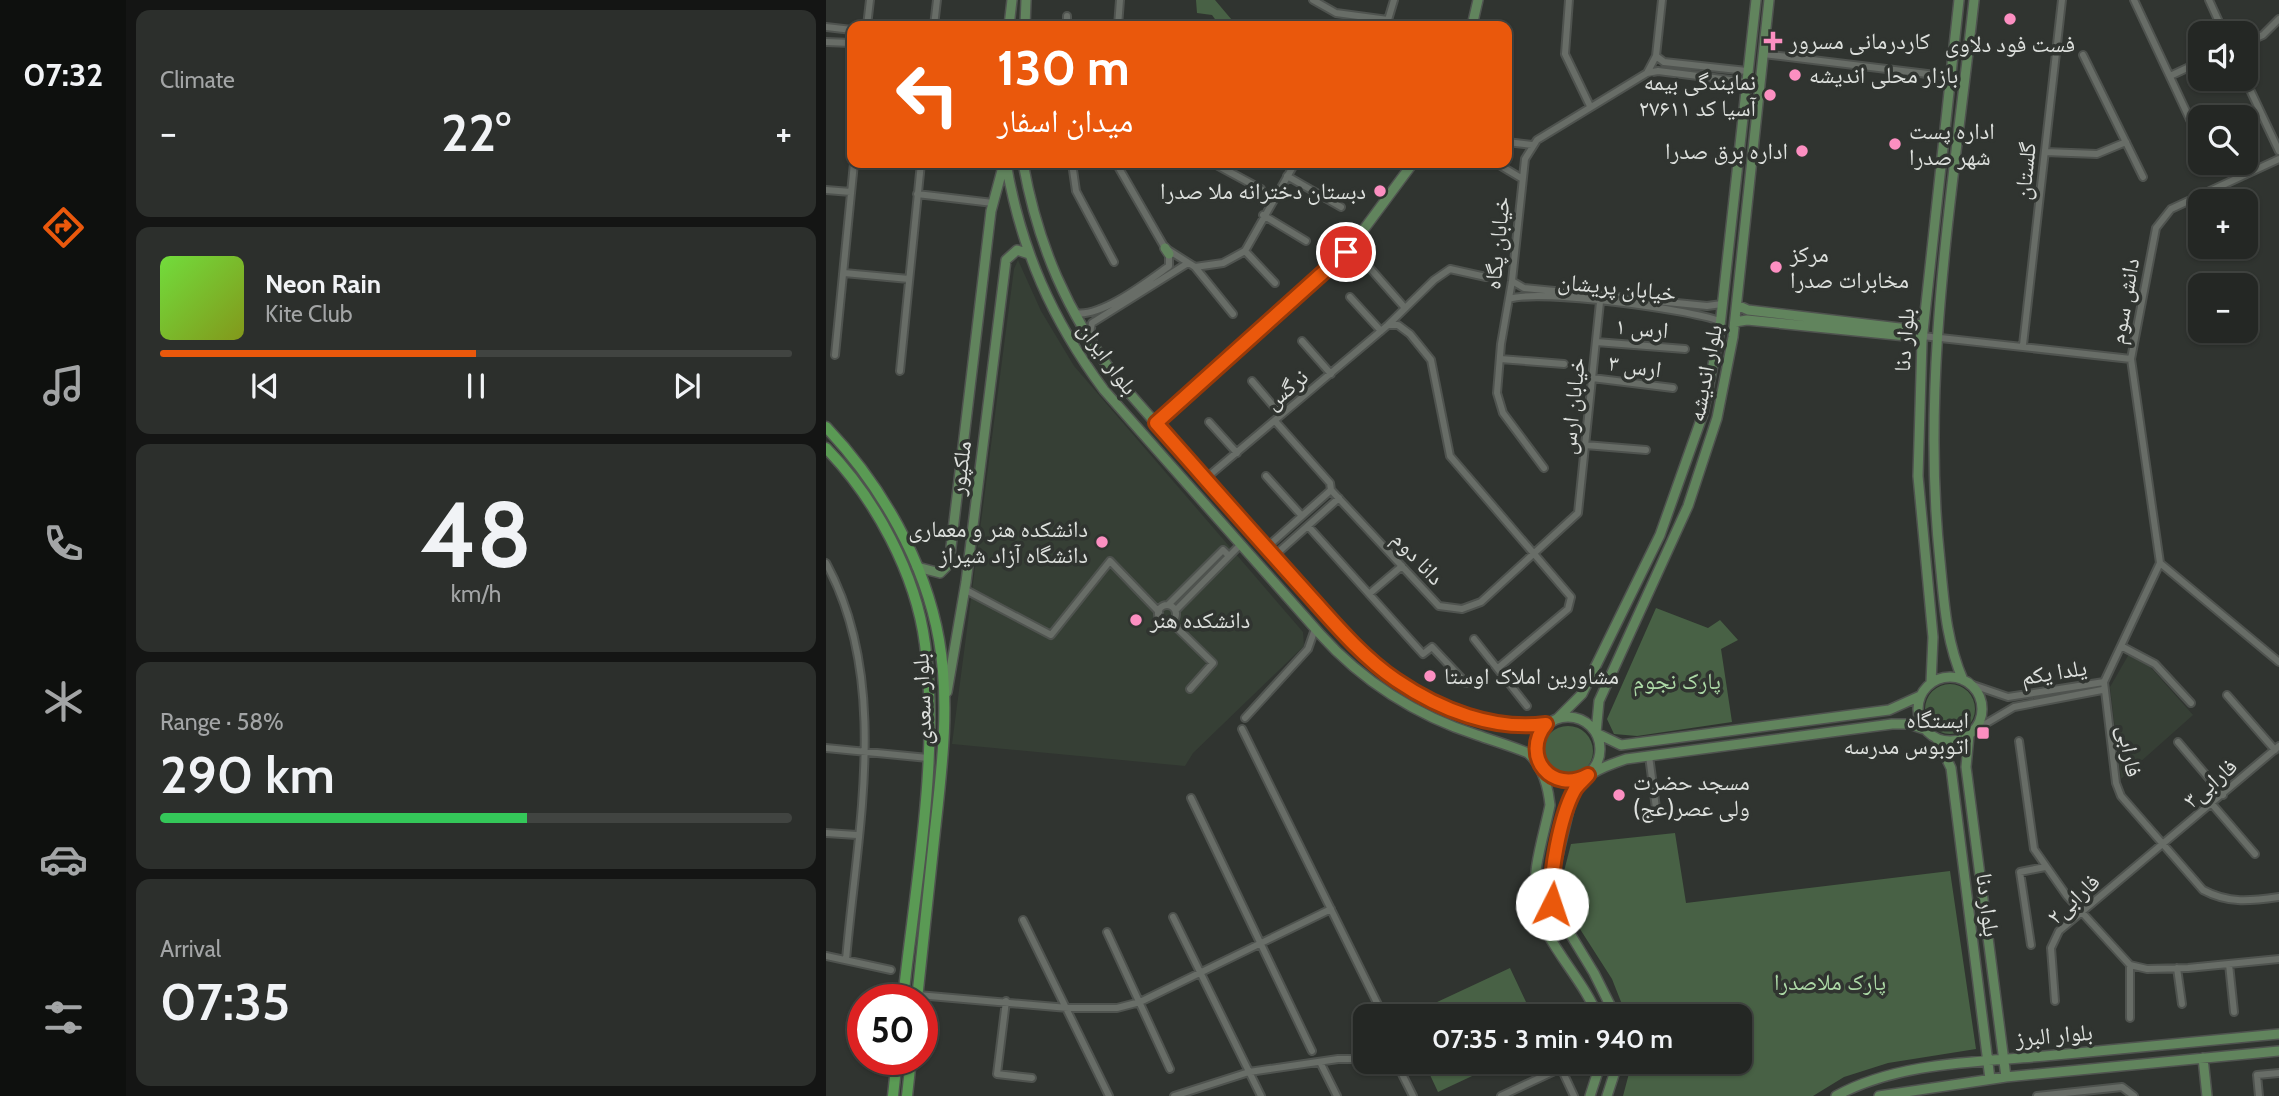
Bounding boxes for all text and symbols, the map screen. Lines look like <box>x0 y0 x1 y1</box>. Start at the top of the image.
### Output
marker: فست فود دلاوی <box>2002 11 2018 27</box>
map controls <box>2188 21 2258 343</box>
button: sound <box>2188 21 2258 91</box>
place label: کاردرمانی مسرور <box>1788 27 1930 55</box>
place label: فست فود دلاوی <box>1945 30 2075 58</box>
marker: کاردرمانی مسرور <box>1763 31 1783 51</box>
text: 130 m <box>997 38 1130 97</box>
icon: left <box>882 49 973 140</box>
text: 07:32 <box>23 55 103 94</box>
place label: بازار محلی اندیشه <box>1809 61 1958 89</box>
text: Climate <box>160 66 235 94</box>
marker: بازار محلی اندیشه <box>1787 67 1803 83</box>
place label: نمایندگی بیمه آسیا کد ۲۷۶۱۱ <box>1639 68 1757 122</box>
marker: نمایندگی بیمه آسیا کد ۲۷۶۱۱ <box>1762 87 1778 103</box>
text: 22° <box>441 101 511 164</box>
text: میدان اسفار <box>997 101 1133 140</box>
button: search <box>2188 105 2258 175</box>
text: − <box>160 109 177 156</box>
text: + <box>775 109 792 156</box>
place label: اداره پست شهر صدرا <box>1909 117 1995 171</box>
marker: اداره پست شهر صدرا <box>1887 136 1903 152</box>
place label: اداره برق صدرا <box>1665 137 1788 165</box>
street label: گلستان <box>2008 140 2042 201</box>
marker: اداره برق صدرا <box>1794 143 1810 159</box>
place label: دبستان دخترانه ملا صدرا <box>1160 177 1366 205</box>
marker: دبستان دخترانه ملا صدرا <box>1372 183 1388 199</box>
button: + <box>2188 189 2258 259</box>
street label: خیابان پگاه <box>1478 195 1516 291</box>
icon: directions <box>39 203 88 252</box>
pin <box>1316 222 1376 282</box>
icon: arrive <box>1327 233 1365 271</box>
place label: مرکز مخابرات صدرا <box>1789 240 1909 294</box>
street label: دانش سوم <box>2103 256 2147 347</box>
marker: مرکز مخابرات صدرا <box>1768 259 1784 275</box>
street label: خیابان پریشان <box>1556 267 1678 307</box>
text: Neon Rain <box>265 268 381 300</box>
button: − <box>2188 273 2258 343</box>
text: Kite Club <box>265 300 352 328</box>
street label: بلوار دنا <box>1888 307 1920 373</box>
street label: ارس ۱ <box>1614 312 1670 344</box>
street label: بلوار ایران <box>1072 316 1144 400</box>
street label: بلوار اندیشه <box>1682 322 1728 424</box>
street label: ارس ۳ <box>1607 348 1663 384</box>
street label: خیابان ارس <box>1553 356 1591 456</box>
icon: music <box>39 361 88 410</box>
street label: نرگس <box>1258 363 1314 415</box>
icon: previous <box>246 367 284 405</box>
icon: pause <box>457 367 495 405</box>
icon: next <box>668 367 706 405</box>
street label: ملکپور <box>943 439 977 498</box>
text: 48 <box>420 479 532 590</box>
place label: دانشکده هنر و معماری دانشگاه آزاد شیراز <box>908 515 1088 569</box>
icon: phone <box>39 519 88 568</box>
street label: دانا دوم <box>1385 525 1450 592</box>
marker: دانشکده هنر و معماری دانشگاه آزاد شیراز <box>1094 534 1110 550</box>
text: km/h <box>451 580 501 608</box>
place label: دانشکده هنر <box>1149 606 1250 634</box>
marker: دانشکده هنر <box>1128 612 1144 628</box>
street label: بلوار سعدی <box>906 653 938 745</box>
street label: یلدا یکم <box>2019 653 2089 693</box>
place label: مشاورین املاک اوستا <box>1444 662 1619 690</box>
park label: پارک نجوم <box>1633 667 1721 697</box>
marker: مشاورین املاک اوستا <box>1422 668 1438 684</box>
icon: climate <box>39 677 88 726</box>
place label: ایستگاه اتوبوس مدرسه <box>1844 706 1969 760</box>
text: Range · 58% <box>160 708 284 736</box>
street label: فارابی <box>2112 723 2148 779</box>
marker: ایستگاه اتوبوس مدرسه <box>1975 725 1991 741</box>
text: 290 km <box>160 743 335 806</box>
street label: فارابی۳ <box>2177 752 2243 814</box>
place label: مسجد حضرت ولی عصر(عج) <box>1633 768 1750 823</box>
marker: مسجد حضرت ولی عصر(عج) <box>1611 787 1627 803</box>
icon: car <box>39 835 88 884</box>
position arrow <box>1515 867 1589 941</box>
street label: فارابی۲ <box>2041 868 2105 930</box>
street label: بلوار دنا <box>1970 872 2006 938</box>
text: Arrival <box>160 935 221 963</box>
park label: پارک ملاصدرا <box>1774 968 1886 996</box>
text: 07:35 <box>160 970 290 1033</box>
speed limit sign: 50 <box>847 984 938 1075</box>
icon: filters <box>39 993 88 1042</box>
street label: بلوار البرز <box>2013 1018 2094 1052</box>
text: 07:35 · 3 min · 940 m <box>1432 1023 1673 1055</box>

